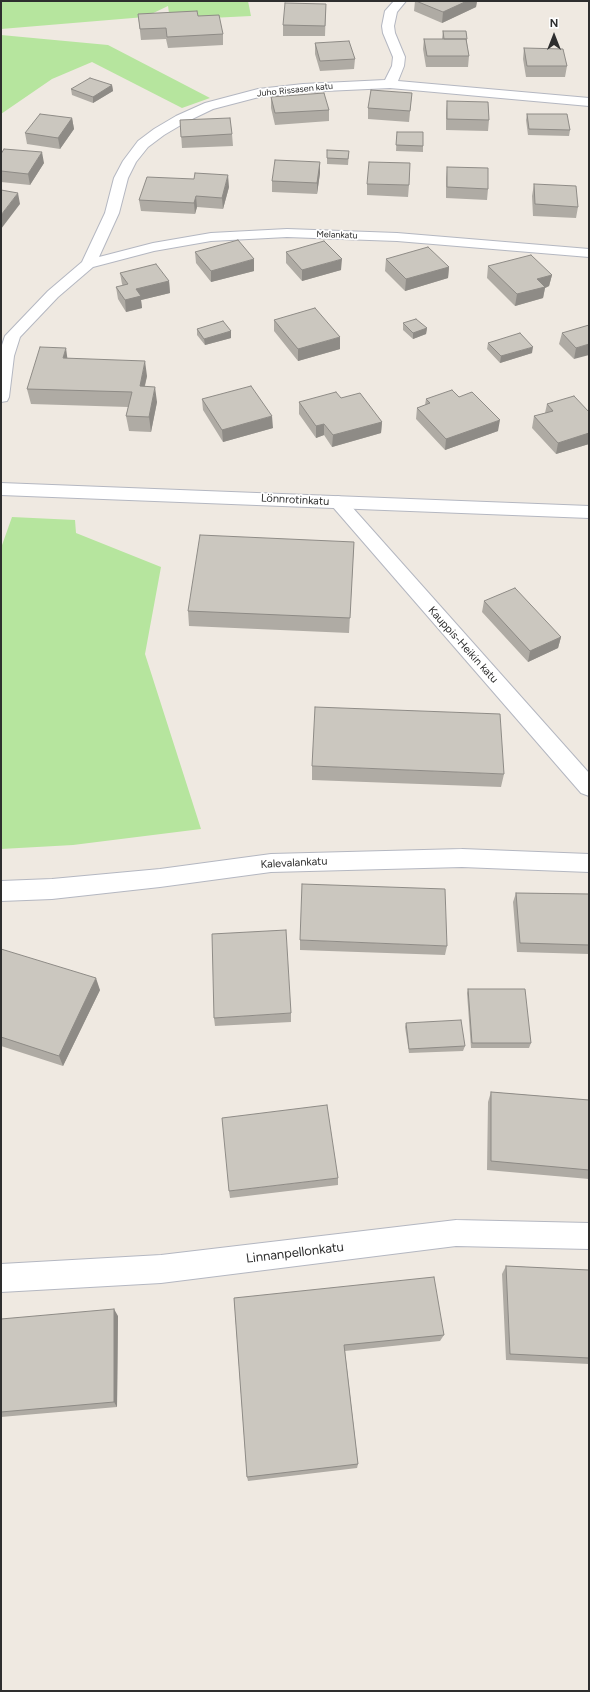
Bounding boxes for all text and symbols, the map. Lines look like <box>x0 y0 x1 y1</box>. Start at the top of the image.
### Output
north arrow <box>534 16 574 56</box>
text: N <box>550 17 558 30</box>
street label: Juho Rissasen katu <box>256 81 334 99</box>
street label: Melankatu <box>316 229 358 241</box>
street label: Lönnrotinkatu <box>260 492 330 508</box>
street label: Kauppis-Heikin katu <box>425 604 501 686</box>
street label: Kalevalankatu <box>260 855 328 871</box>
street label: Linnanpellonkatu <box>245 1239 345 1267</box>

